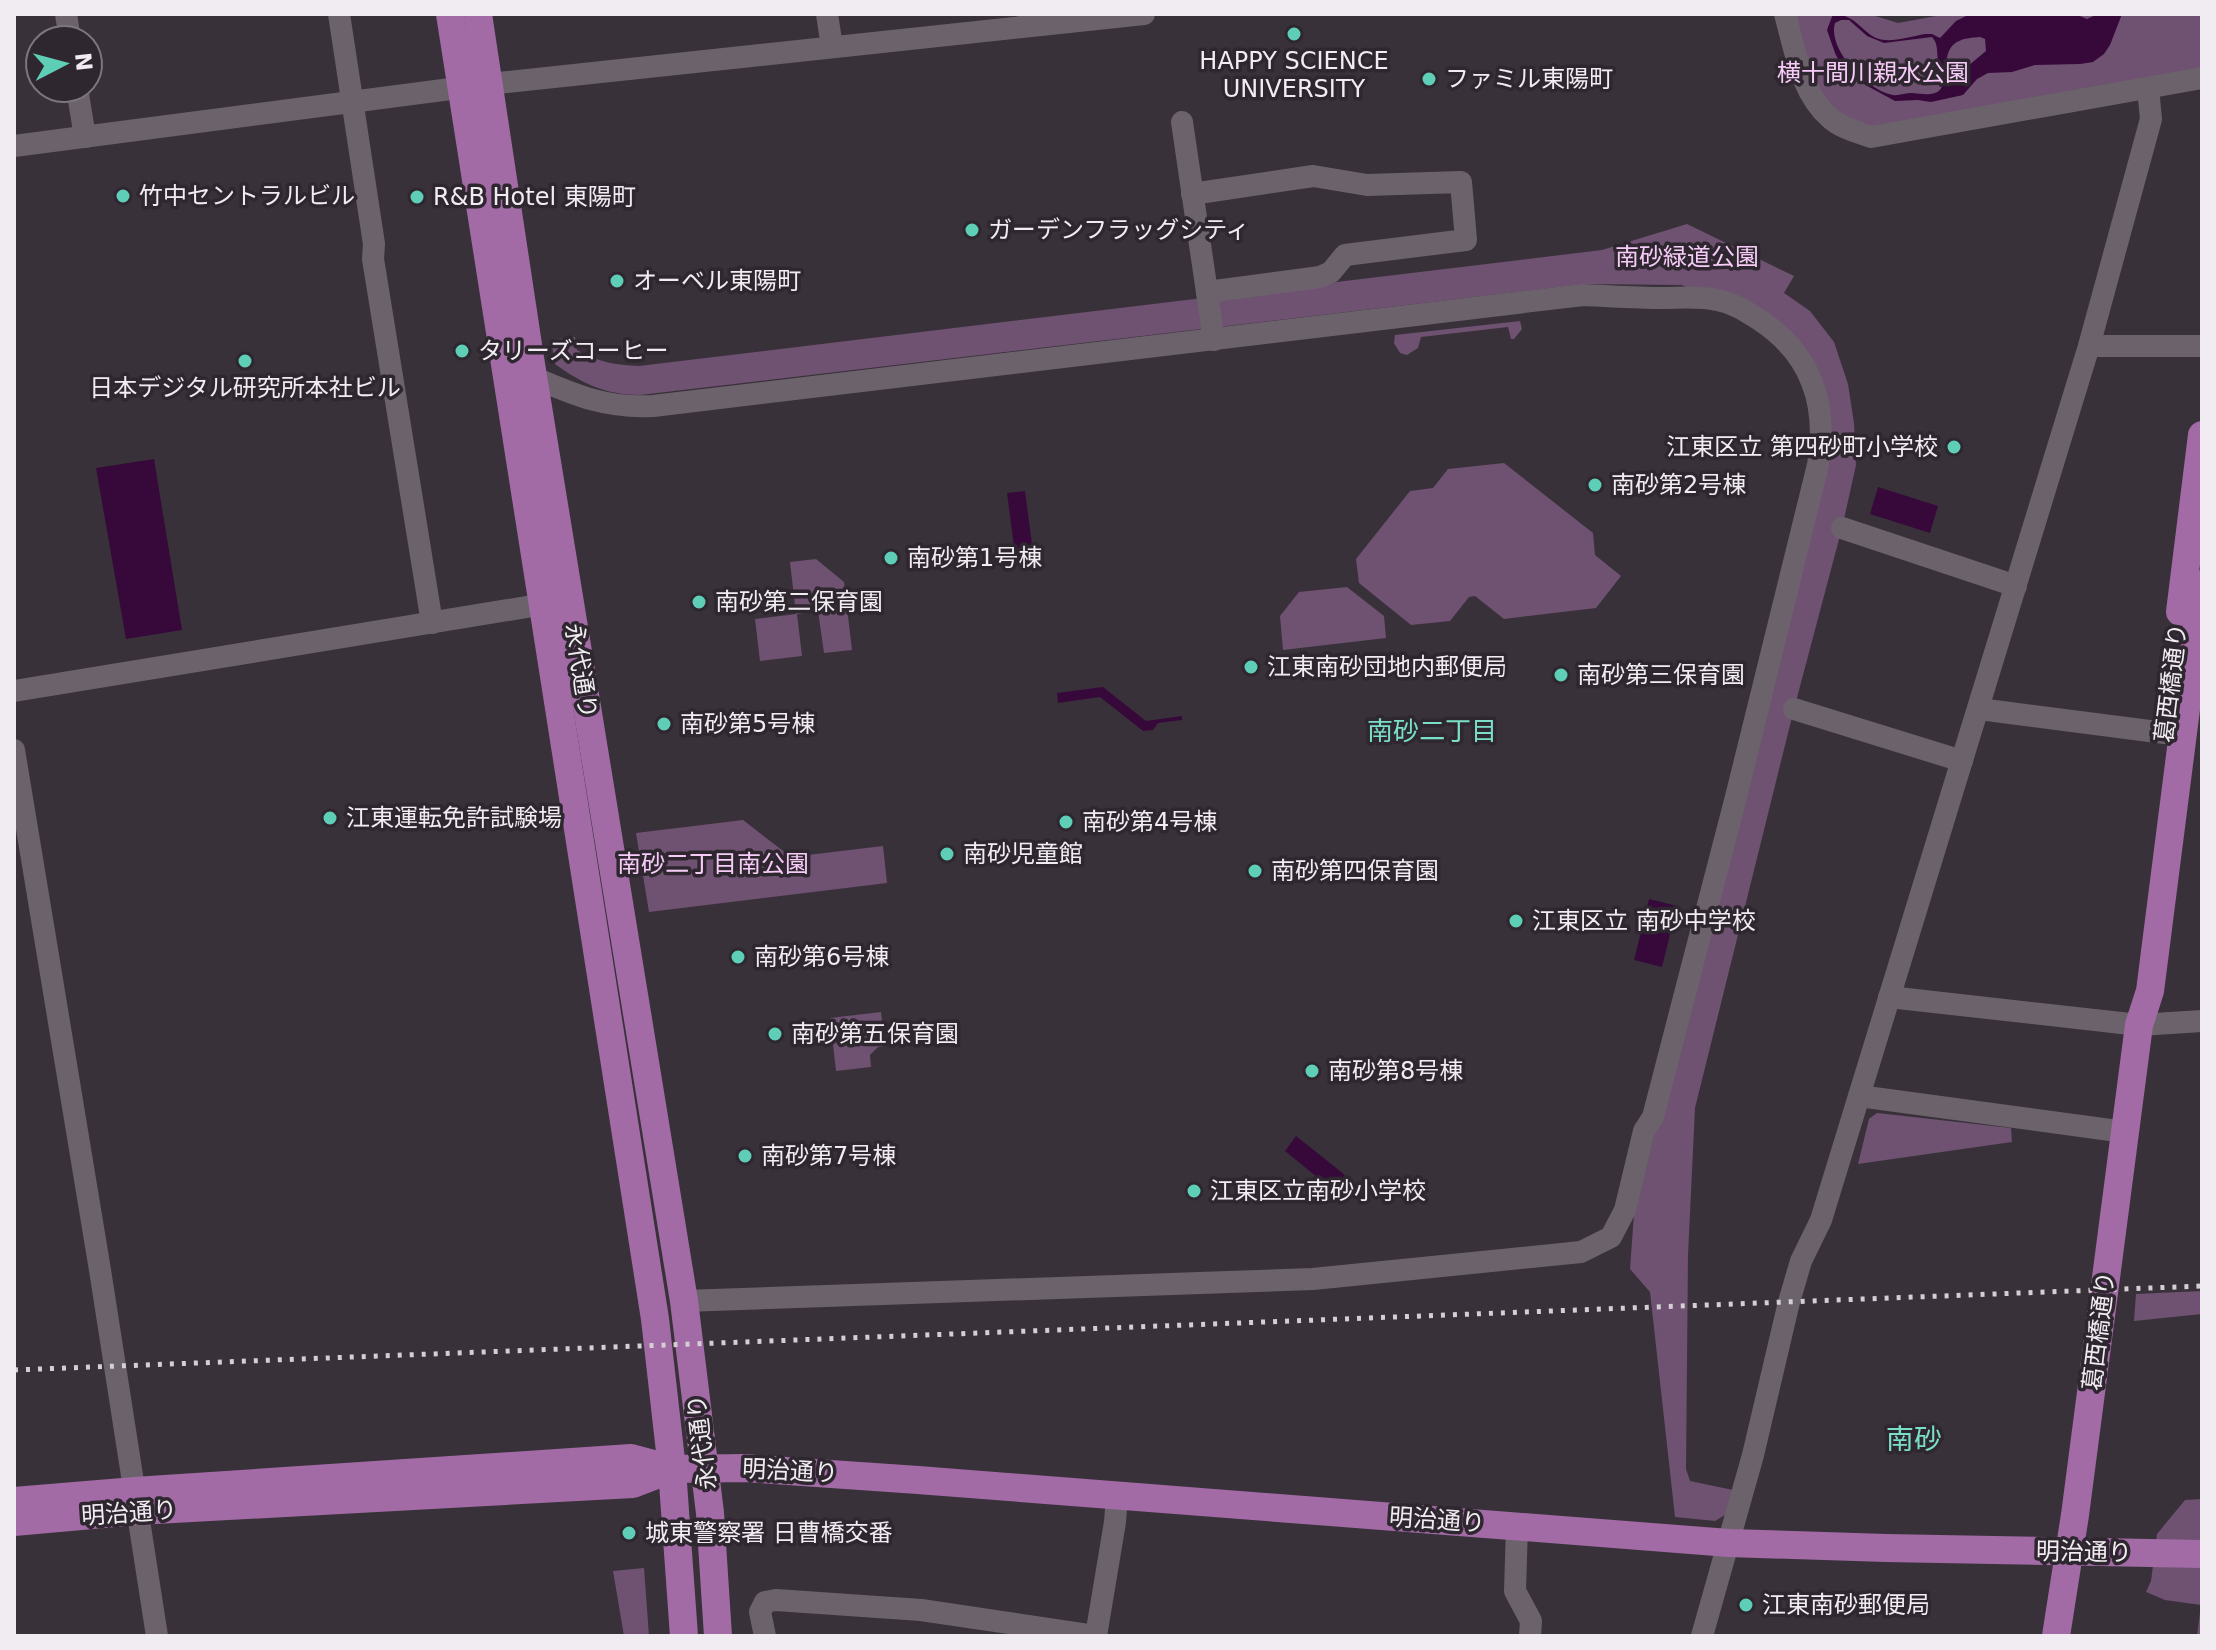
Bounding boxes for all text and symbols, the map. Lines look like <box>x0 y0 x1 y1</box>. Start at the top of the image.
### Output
north arrow <box>24 24 104 104</box>
marker: HAPPY SCIENCE UNIVERSITY <box>1285 25 1303 43</box>
place label: HAPPY SCIENCE UNIVERSITY <box>1199 47 1389 103</box>
text: N <box>70 51 97 72</box>
park label: 横十間川親水公園 <box>1777 59 1969 87</box>
place label: ファミル東陽町 <box>1445 65 1613 93</box>
marker: ファミル東陽町 <box>1420 70 1438 88</box>
place label: 竹中セントラルビル <box>139 182 355 210</box>
place label: R&B Hotel 東陽町 <box>433 183 636 211</box>
marker: 竹中セントラルビル <box>114 187 132 205</box>
marker: R&B Hotel 東陽町 <box>408 188 426 206</box>
place label: ガーデンフラッグシティ <box>988 216 1250 244</box>
marker: ガーデンフラッグシティ <box>963 221 981 239</box>
park label: 南砂緑道公園 <box>1615 243 1759 271</box>
place label: オーベル東陽町 <box>633 267 801 295</box>
marker: オーベル東陽町 <box>608 272 626 290</box>
place label: タリーズコーヒー <box>478 337 669 365</box>
marker: タリーズコーヒー <box>453 342 471 360</box>
marker: 日本デジタル研究所本社ビル <box>236 352 254 370</box>
place label: 日本デジタル研究所本社ビル <box>89 374 401 402</box>
place label: 江東区立 第四砂町小学校 <box>1666 433 1938 461</box>
marker: 江東区立 第四砂町小学校 <box>1945 438 1963 456</box>
place label: 南砂第2号棟 <box>1611 471 1746 499</box>
marker: 南砂第2号棟 <box>1586 476 1604 494</box>
place label: 南砂第1号棟 <box>907 544 1042 572</box>
marker: 南砂第1号棟 <box>882 549 900 567</box>
place label: 南砂第二保育園 <box>715 588 883 616</box>
marker: 南砂第二保育園 <box>690 593 708 611</box>
street label: 永代通り <box>560 621 602 721</box>
street label: 葛西橋通り <box>2150 622 2192 744</box>
place label: 江東南砂団地内郵便局 <box>1267 653 1507 681</box>
marker: 江東南砂団地内郵便局 <box>1242 658 1260 676</box>
place label: 南砂第三保育園 <box>1577 661 1745 689</box>
marker: 南砂第三保育園 <box>1552 666 1570 684</box>
place label: 南砂第5号棟 <box>680 710 815 738</box>
marker: 南砂第5号棟 <box>655 715 673 733</box>
district label: 南砂二丁目 <box>1367 716 1497 746</box>
place label: 江東運転免許試験場 <box>346 804 562 832</box>
place label: 南砂第4号棟 <box>1082 808 1217 836</box>
marker: 江東運転免許試験場 <box>321 809 339 827</box>
marker: 南砂第4号棟 <box>1057 813 1075 831</box>
place label: 南砂児童館 <box>963 840 1083 868</box>
marker: 南砂児童館 <box>938 845 956 863</box>
park label: 南砂二丁目南公園 <box>617 850 809 878</box>
place label: 南砂第四保育園 <box>1271 857 1439 885</box>
marker: 南砂第四保育園 <box>1246 862 1264 880</box>
place label: 江東区立 南砂中学校 <box>1532 907 1756 935</box>
marker: 江東区立 南砂中学校 <box>1507 912 1525 930</box>
place label: 南砂第6号棟 <box>754 943 889 971</box>
marker: 南砂第6号棟 <box>729 948 747 966</box>
place label: 南砂第五保育園 <box>791 1020 959 1048</box>
marker: 南砂第五保育園 <box>766 1025 784 1043</box>
place label: 南砂第8号棟 <box>1328 1057 1463 1085</box>
marker: 南砂第8号棟 <box>1303 1062 1321 1080</box>
place label: 南砂第7号棟 <box>761 1142 896 1170</box>
marker: 南砂第7号棟 <box>736 1147 754 1165</box>
place label: 江東区立南砂小学校 <box>1210 1177 1426 1205</box>
marker: 江東区立南砂小学校 <box>1185 1182 1203 1200</box>
street label: 葛西橋通り <box>2078 1270 2120 1392</box>
street label: 永代通り <box>682 1393 722 1491</box>
district label: 南砂 <box>1886 1423 1942 1456</box>
street label: 明治通り <box>741 1455 839 1487</box>
street label: 明治通り <box>80 1496 178 1530</box>
street label: 明治通り <box>1388 1503 1486 1537</box>
place label: 城東警察署 日曹橋交番 <box>645 1519 893 1547</box>
marker: 城東警察署 日曹橋交番 <box>620 1524 638 1542</box>
street label: 明治通り <box>2036 1537 2132 1567</box>
place label: 江東南砂郵便局 <box>1762 1591 1930 1619</box>
marker: 江東南砂郵便局 <box>1737 1596 1755 1614</box>

